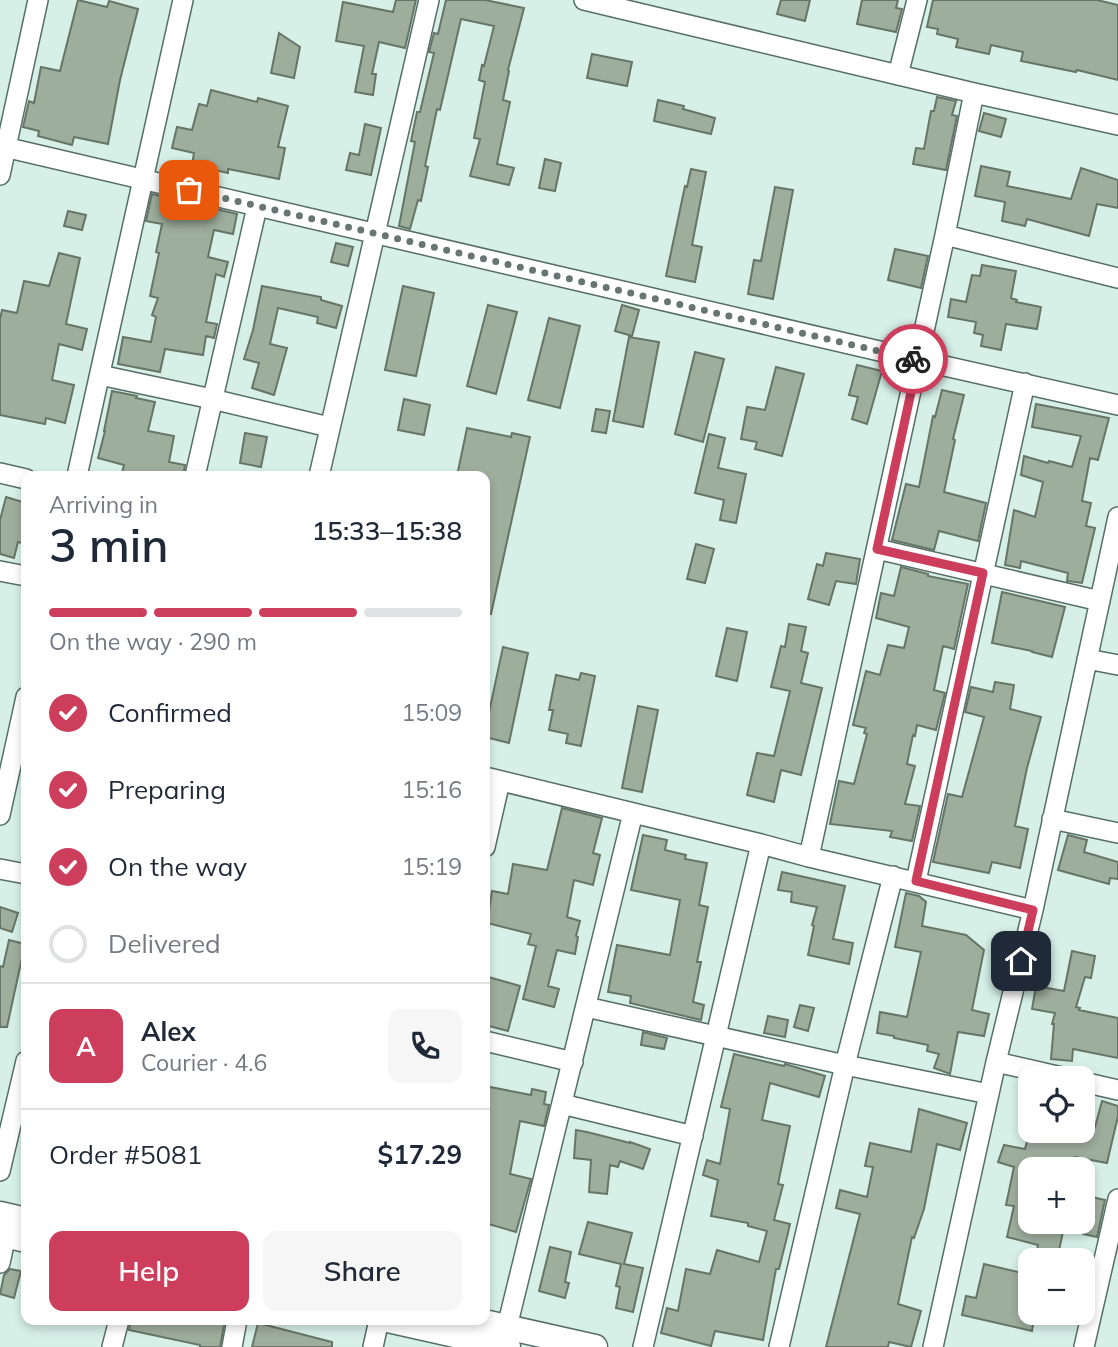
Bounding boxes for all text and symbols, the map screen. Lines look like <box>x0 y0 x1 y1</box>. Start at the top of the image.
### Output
pin <box>159 160 219 220</box>
icon: bag <box>170 171 208 209</box>
courier <box>878 324 948 394</box>
icon: bike <box>894 340 932 378</box>
text: Arriving in <box>49 490 158 519</box>
text: 15:33–15:38 <box>312 514 462 547</box>
text: 3 min <box>49 516 168 574</box>
text: On the way · 290 m <box>49 627 257 656</box>
icon: check <box>49 694 87 732</box>
text: Confirmed <box>108 696 232 729</box>
text: 15:09 <box>402 698 462 727</box>
icon: check <box>49 771 87 809</box>
text: Preparing <box>108 773 226 806</box>
text: 15:16 <box>402 775 462 804</box>
icon: check <box>49 848 87 886</box>
text: On the way <box>108 850 247 883</box>
text: 15:19 <box>402 852 462 881</box>
text: Delivered <box>108 927 221 960</box>
pin <box>991 931 1051 991</box>
icon: home <box>1002 942 1040 980</box>
button: phone <box>388 1009 462 1083</box>
text: Alex <box>141 1015 196 1048</box>
text: A <box>76 1030 96 1063</box>
text: Courier · 4.6 <box>141 1048 267 1077</box>
map controls <box>1018 1066 1095 1325</box>
button: locate <box>1018 1066 1095 1143</box>
text: Order #5081 <box>49 1138 202 1171</box>
text: $17.29 <box>378 1138 462 1171</box>
button: + <box>1018 1157 1095 1234</box>
button: Help <box>49 1231 249 1311</box>
button: Share <box>263 1231 462 1311</box>
button: − <box>1018 1248 1095 1325</box>

